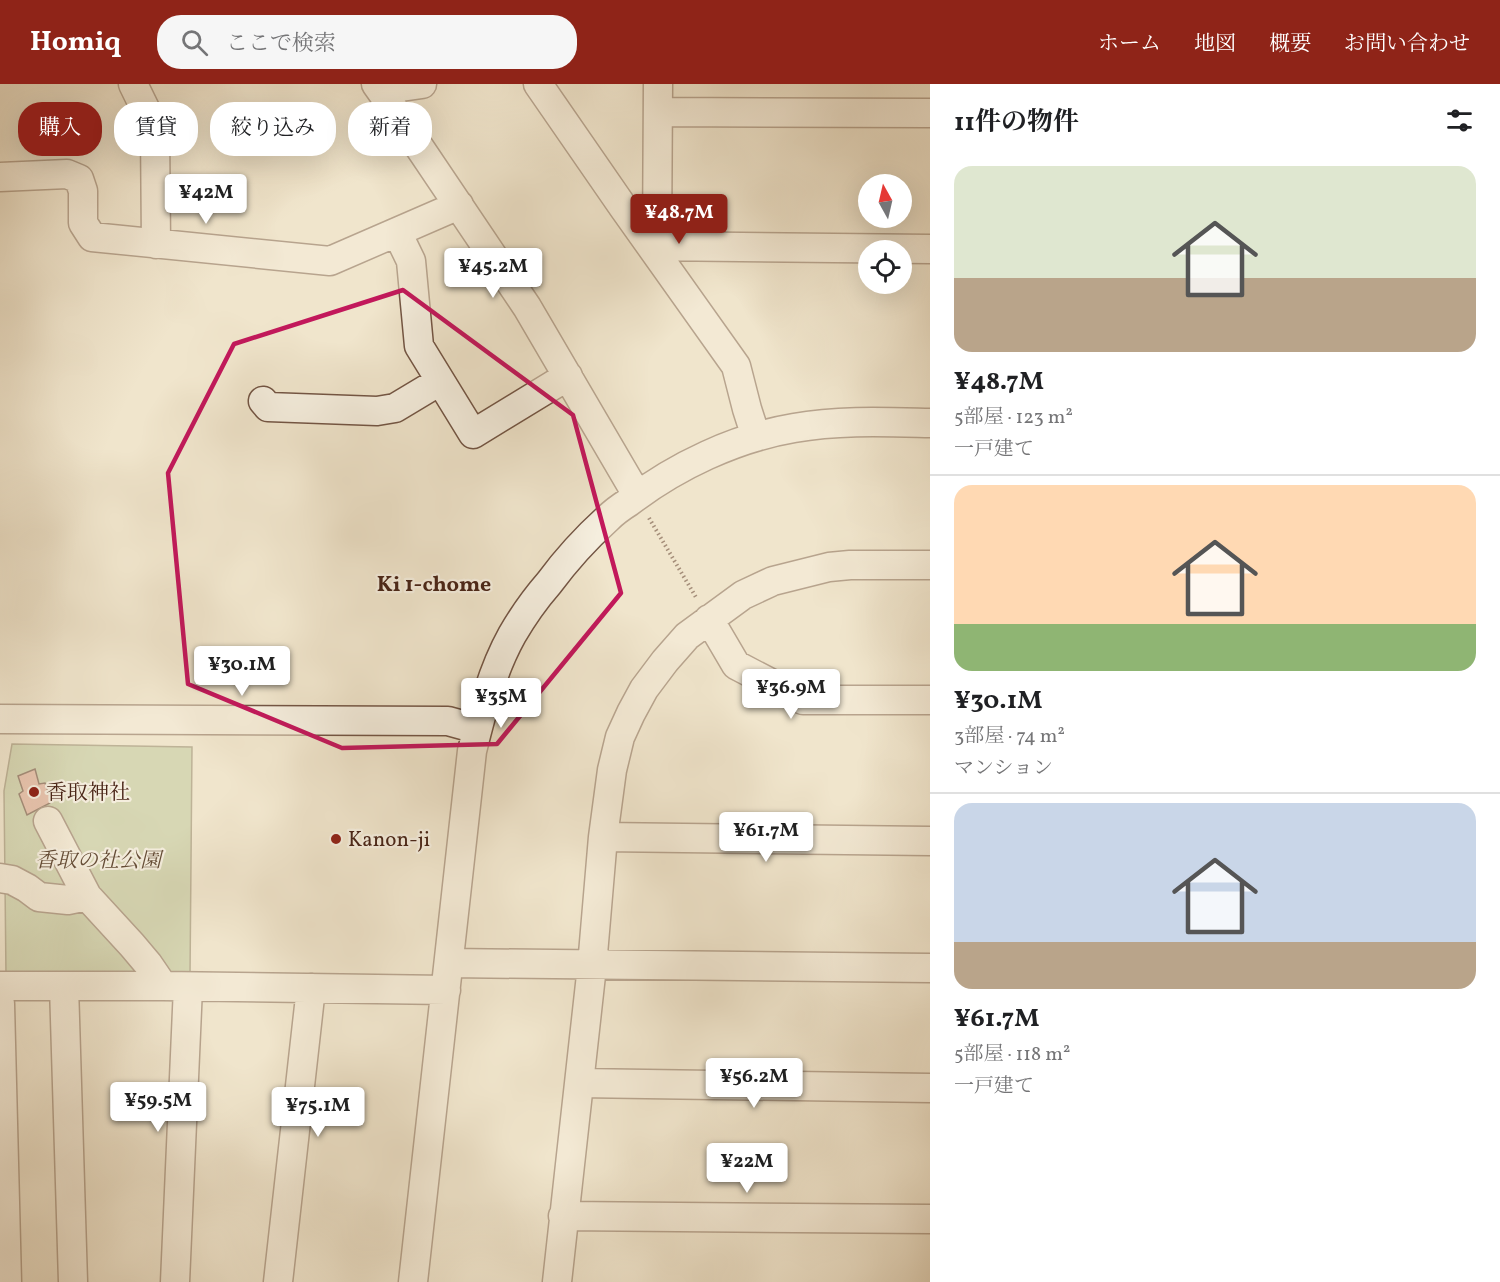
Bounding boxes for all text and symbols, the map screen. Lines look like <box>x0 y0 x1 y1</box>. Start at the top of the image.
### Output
search box <box>157 15 577 69</box>
text: Homiq <box>30 23 121 62</box>
icon: search <box>178 26 211 59</box>
text: ここで検索 <box>226 29 336 60</box>
text: ホーム <box>1098 30 1161 59</box>
text: 地図 <box>1194 30 1236 59</box>
text: 概要 <box>1269 30 1311 59</box>
text: お問い合わせ <box>1344 30 1470 59</box>
chip: 購入 <box>18 102 102 156</box>
chip: 賃貸 <box>114 102 198 156</box>
chip: 絞り込み <box>210 102 336 156</box>
chip: 新着 <box>348 102 432 156</box>
icon: filters <box>1443 104 1476 137</box>
text: 11件の物件 <box>954 105 1079 141</box>
pin: ¥42M <box>170 174 242 225</box>
north arrow <box>858 174 912 228</box>
map controls <box>858 174 912 294</box>
text: ¥42M <box>179 179 233 207</box>
pin: ¥48.7M <box>630 194 728 245</box>
text: ¥48.7M <box>644 199 714 227</box>
icon: home <box>1161 205 1269 313</box>
button: locate <box>858 240 912 294</box>
pin: ¥45.2M <box>444 248 542 299</box>
text: ¥45.2M <box>458 253 528 281</box>
text: ¥48.7M <box>954 364 1044 400</box>
text: 5部屋 · 123 m² <box>954 404 1073 432</box>
text: 一戸建て <box>954 436 1034 464</box>
icon: home <box>1161 524 1269 632</box>
district label: Ki 1-chome <box>377 570 491 601</box>
pin: ¥30.1M <box>193 646 291 697</box>
text: ¥30.1M <box>208 651 276 679</box>
pin: ¥36.9M <box>742 669 840 720</box>
text: ¥36.9M <box>756 674 826 702</box>
pin: ¥35M <box>465 678 537 729</box>
text: ¥35M <box>475 683 527 711</box>
text: ¥30.1M <box>954 683 1042 719</box>
text: 3部屋 · 74 m² <box>954 723 1065 751</box>
text: マンション <box>954 755 1053 783</box>
place label: 香取神社 <box>46 779 130 808</box>
marker: 香取神社 <box>27 785 41 799</box>
pin: ¥61.7M <box>717 812 815 863</box>
text: ¥61.7M <box>733 817 799 845</box>
place label: Kanon-ji <box>348 826 430 855</box>
marker: Kanon-ji <box>329 832 343 846</box>
icon: home <box>1161 842 1269 950</box>
park label: 香取の社公園 <box>35 847 164 876</box>
text: ¥61.7M <box>954 1001 1039 1037</box>
text: 5部屋 · 118 m² <box>954 1041 1070 1069</box>
pin: ¥56.2M <box>705 1058 803 1109</box>
text: ¥56.2M <box>720 1063 788 1091</box>
text: 一戸建て <box>954 1073 1034 1101</box>
pin: ¥59.5M <box>109 1082 207 1133</box>
text: ¥59.5M <box>124 1087 192 1115</box>
pin: ¥75.1M <box>269 1087 367 1138</box>
text: ¥75.1M <box>286 1092 350 1120</box>
pin: ¥22M <box>711 1143 783 1194</box>
text: ¥22M <box>721 1148 773 1176</box>

